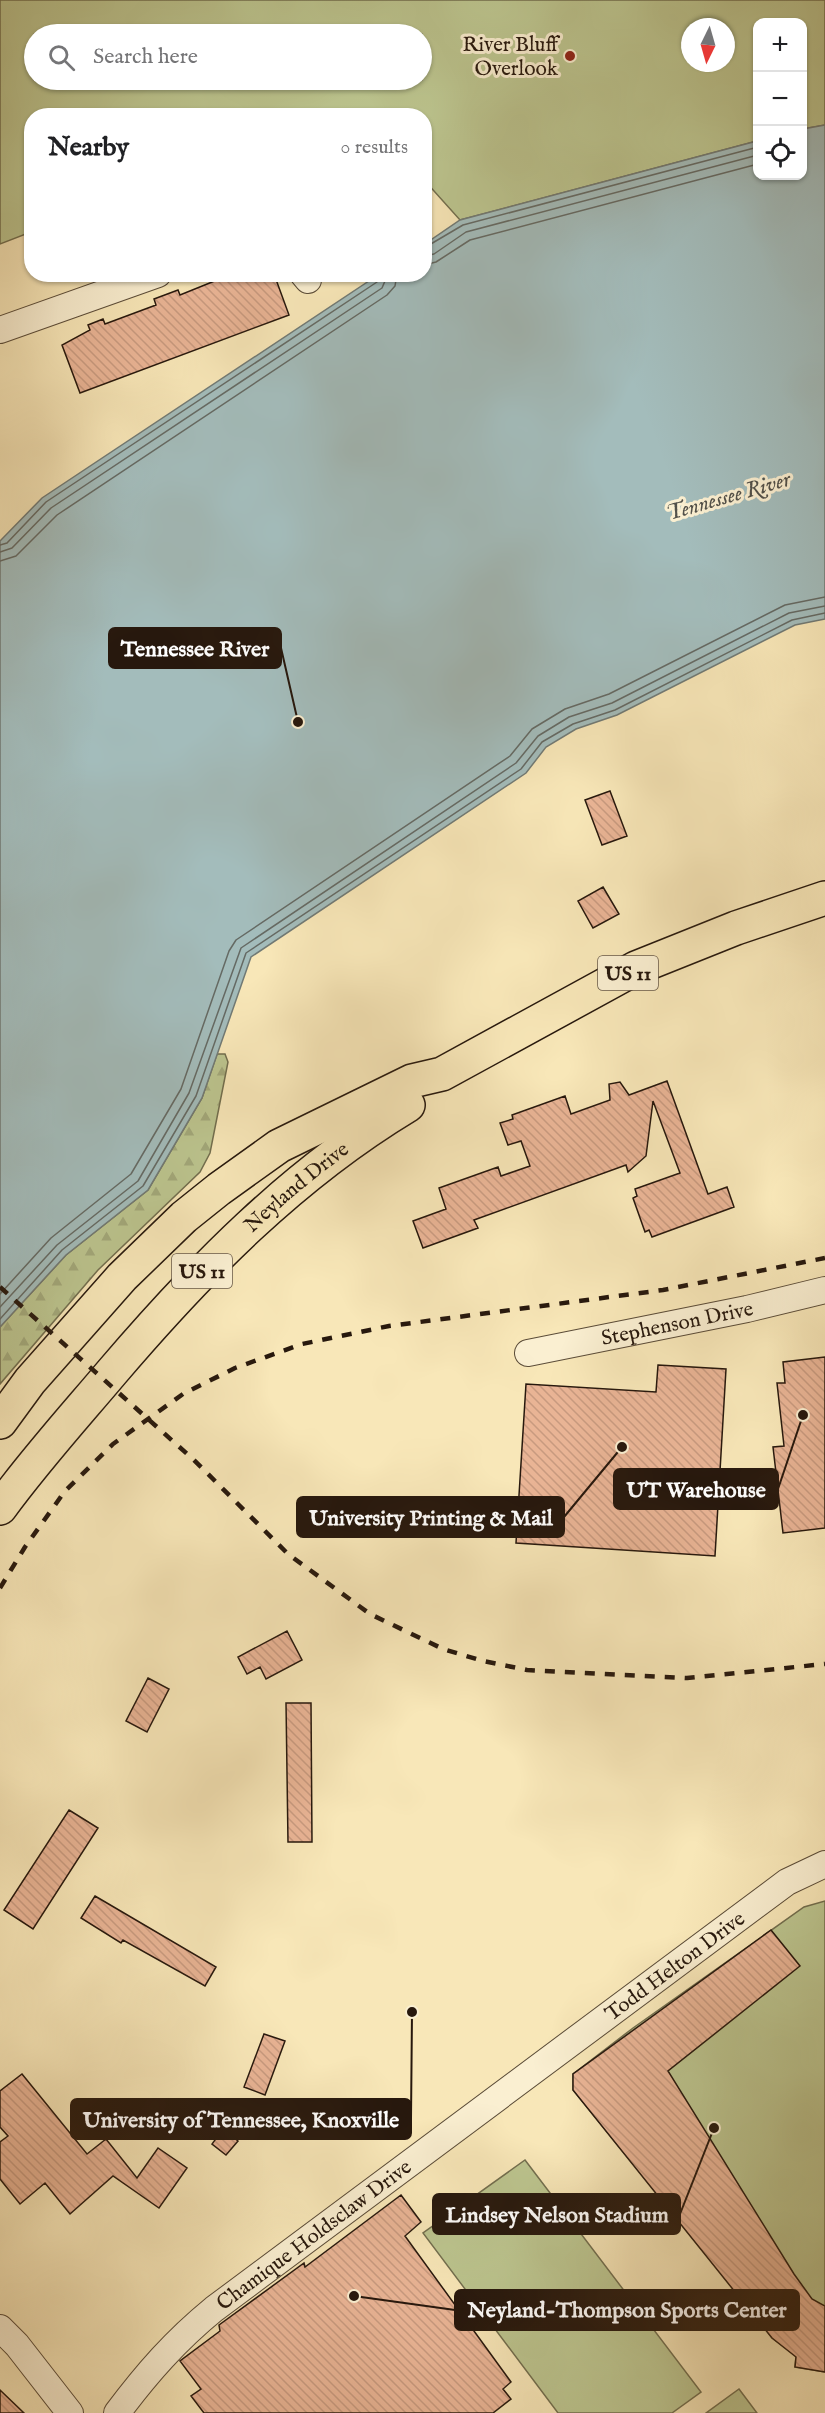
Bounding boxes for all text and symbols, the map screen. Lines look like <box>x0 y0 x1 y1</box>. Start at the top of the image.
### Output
north arrow <box>681 18 735 72</box>
map controls <box>753 18 807 180</box>
button: + <box>753 18 807 72</box>
search box <box>24 24 432 90</box>
place label: River Bluff Overlook <box>463 32 560 83</box>
icon: search <box>45 41 78 74</box>
text: Search here <box>93 43 198 71</box>
marker: River Bluff Overlook <box>563 49 577 63</box>
button: − <box>753 72 807 126</box>
button: locate <box>753 126 807 180</box>
text: Nearby <box>48 131 129 164</box>
text: 0 results <box>341 135 408 160</box>
water label: Tennessee River <box>663 465 795 528</box>
callout: Tennessee River <box>109 628 281 668</box>
text: Tennessee River <box>120 636 270 664</box>
road number: US 11 <box>598 956 658 990</box>
street label: Neyland Drive <box>239 1136 355 1239</box>
road number: US 11 <box>172 1254 232 1288</box>
street label: Stephenson Drive <box>599 1296 756 1353</box>
callout: UT Warehouse <box>614 1469 778 1509</box>
text: UT Warehouse <box>625 1477 766 1505</box>
callout: University Printing & Mail <box>297 1497 564 1537</box>
text: University Printing & Mail <box>308 1505 554 1533</box>
street label: Todd Helton Drive <box>600 1906 751 2028</box>
callout: University of Tennessee, Knoxville <box>71 2099 411 2139</box>
text: University of Tennessee, Knoxville <box>82 2107 399 2135</box>
street label: Chamique Holdsclaw Drive <box>212 2154 418 2317</box>
callout: Lindsey Nelson Stadium <box>433 2194 680 2234</box>
text: Lindsey Nelson Stadium <box>445 2202 669 2230</box>
callout: Neyland-Thompson Sports Center <box>455 2290 799 2330</box>
text: Neyland-Thompson Sports Center <box>466 2297 788 2325</box>

